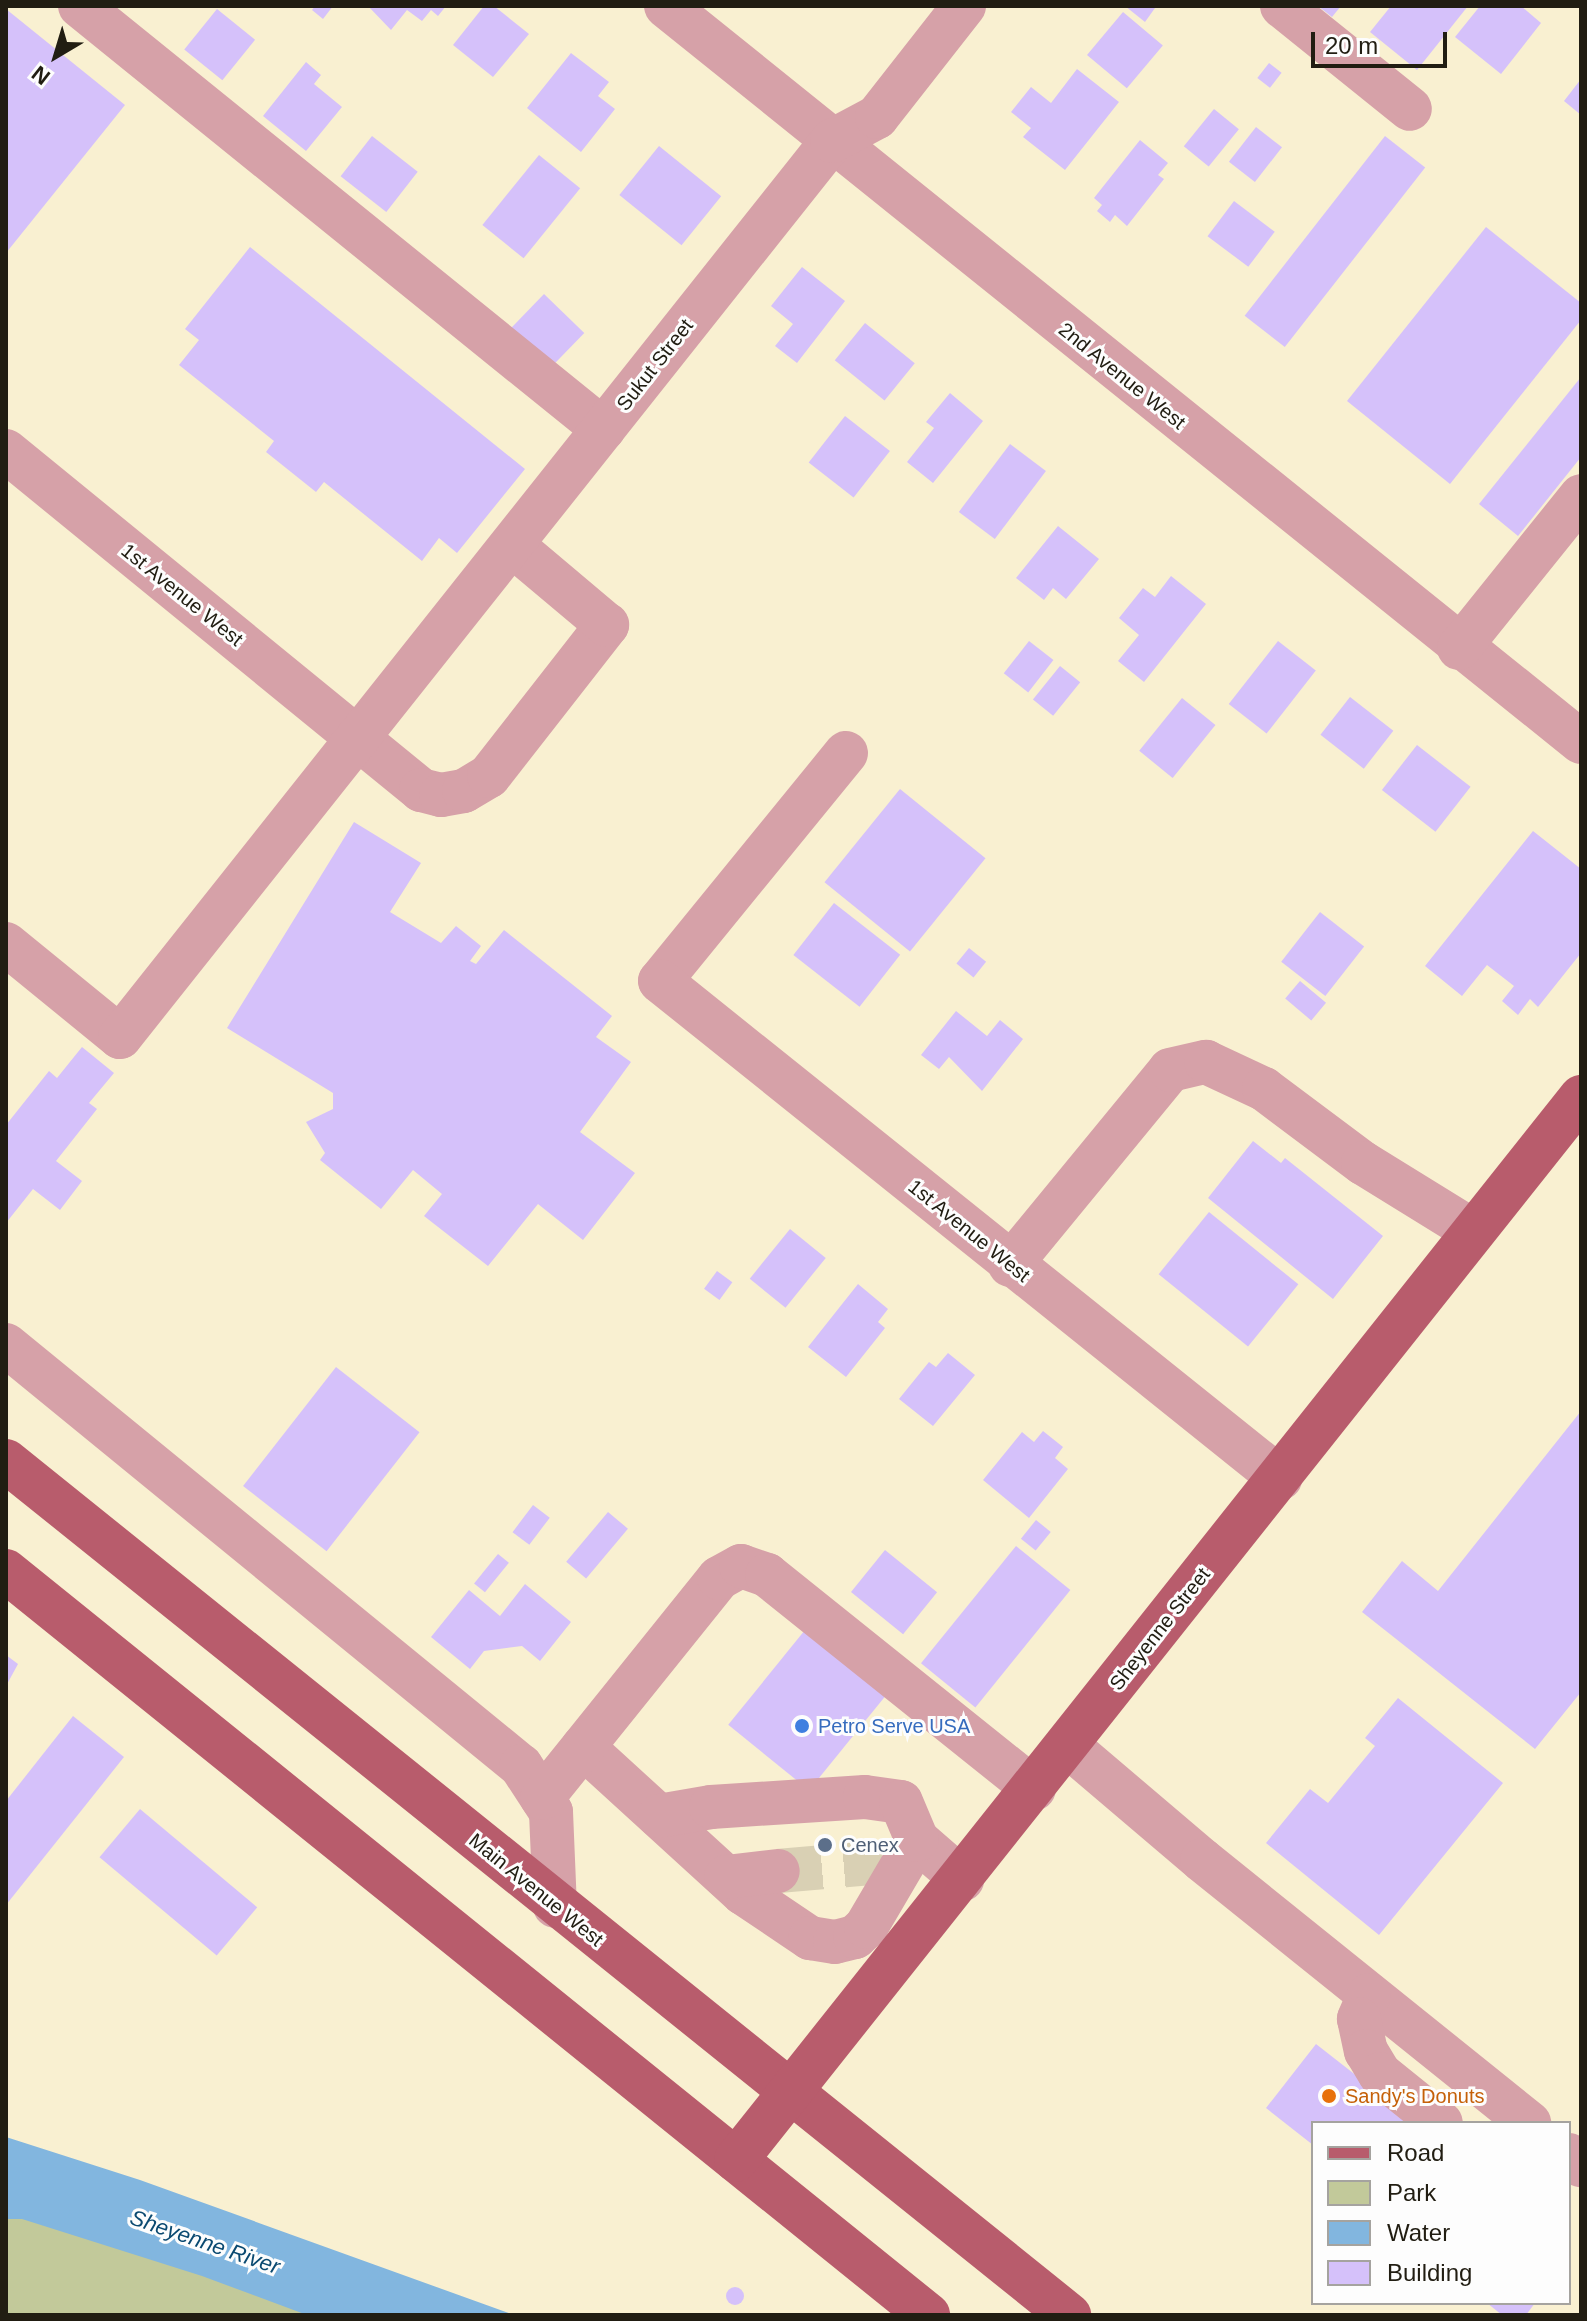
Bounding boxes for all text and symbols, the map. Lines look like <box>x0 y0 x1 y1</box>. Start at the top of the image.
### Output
north arrow <box>16 16 96 96</box>
scale bar <box>1315 16 1451 66</box>
text: 20 m <box>1325 32 1378 59</box>
text: N <box>27 61 55 90</box>
street label: Sukut Street <box>612 314 698 416</box>
street label: 2nd Avenue West <box>1053 317 1191 435</box>
street label: 1st Avenue West <box>116 538 248 652</box>
street label: 1st Avenue West <box>903 1174 1035 1288</box>
street label: Sheyenne Street <box>1105 1563 1215 1695</box>
place label: Petro Serve USA <box>818 1714 970 1738</box>
marker: Petro Serve USA <box>793 1717 811 1735</box>
street label: Main Avenue West <box>464 1828 608 1952</box>
place label: Cenex <box>841 1833 899 1857</box>
marker: Cenex <box>816 1836 834 1854</box>
place label: Sandy's Donuts <box>1345 2084 1484 2108</box>
marker: Sandy's Donuts <box>1320 2087 1338 2105</box>
legend <box>1311 2121 1571 2305</box>
text: Road <box>1387 2139 1444 2166</box>
text: Park <box>1387 2179 1436 2206</box>
water label: Sheyenne River <box>127 2204 283 2280</box>
text: Water <box>1387 2219 1450 2246</box>
text: Building <box>1387 2259 1472 2286</box>

